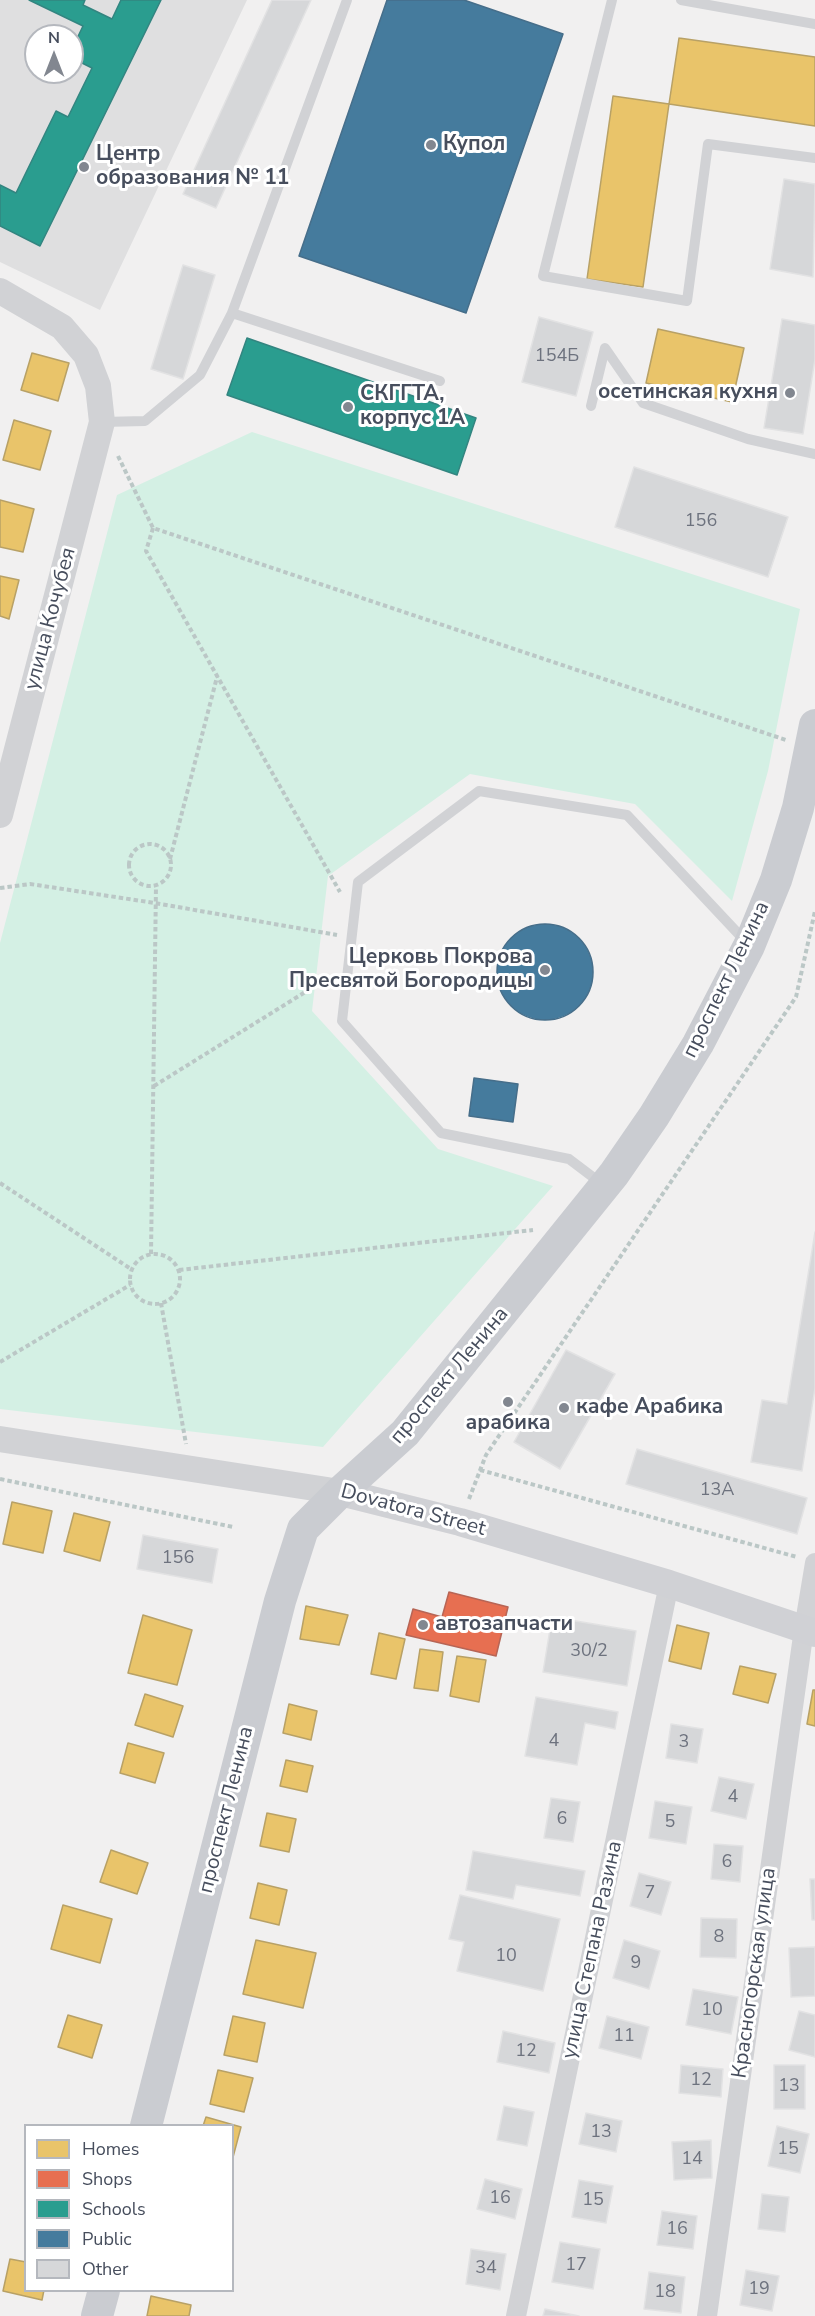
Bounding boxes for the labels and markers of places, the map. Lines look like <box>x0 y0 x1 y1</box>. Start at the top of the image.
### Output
place label: Купол <box>443 132 505 158</box>
marker: Купол <box>424 138 438 152</box>
place label: Центр образования № 11 <box>96 142 289 192</box>
marker: Центр образования № 11 <box>77 160 91 174</box>
place label: осетинская кухня <box>598 380 778 406</box>
place label: СКГГТА, корпус 1А <box>360 382 465 432</box>
marker: осетинская кухня <box>783 386 797 400</box>
marker: СКГГТА, корпус 1А <box>341 400 355 414</box>
place label: Церковь Покрова Пресвятой Богородицы <box>289 945 533 995</box>
marker: Церковь Покрова Пресвятой Богородицы <box>538 963 552 977</box>
marker: арабика <box>501 1395 515 1409</box>
place label: кафе Арабика <box>576 1395 723 1421</box>
marker: кафе Арабика <box>557 1401 571 1415</box>
place label: арабика <box>465 1411 551 1437</box>
place label: автозапчасти <box>435 1612 573 1638</box>
marker: автозапчасти <box>416 1618 430 1632</box>

